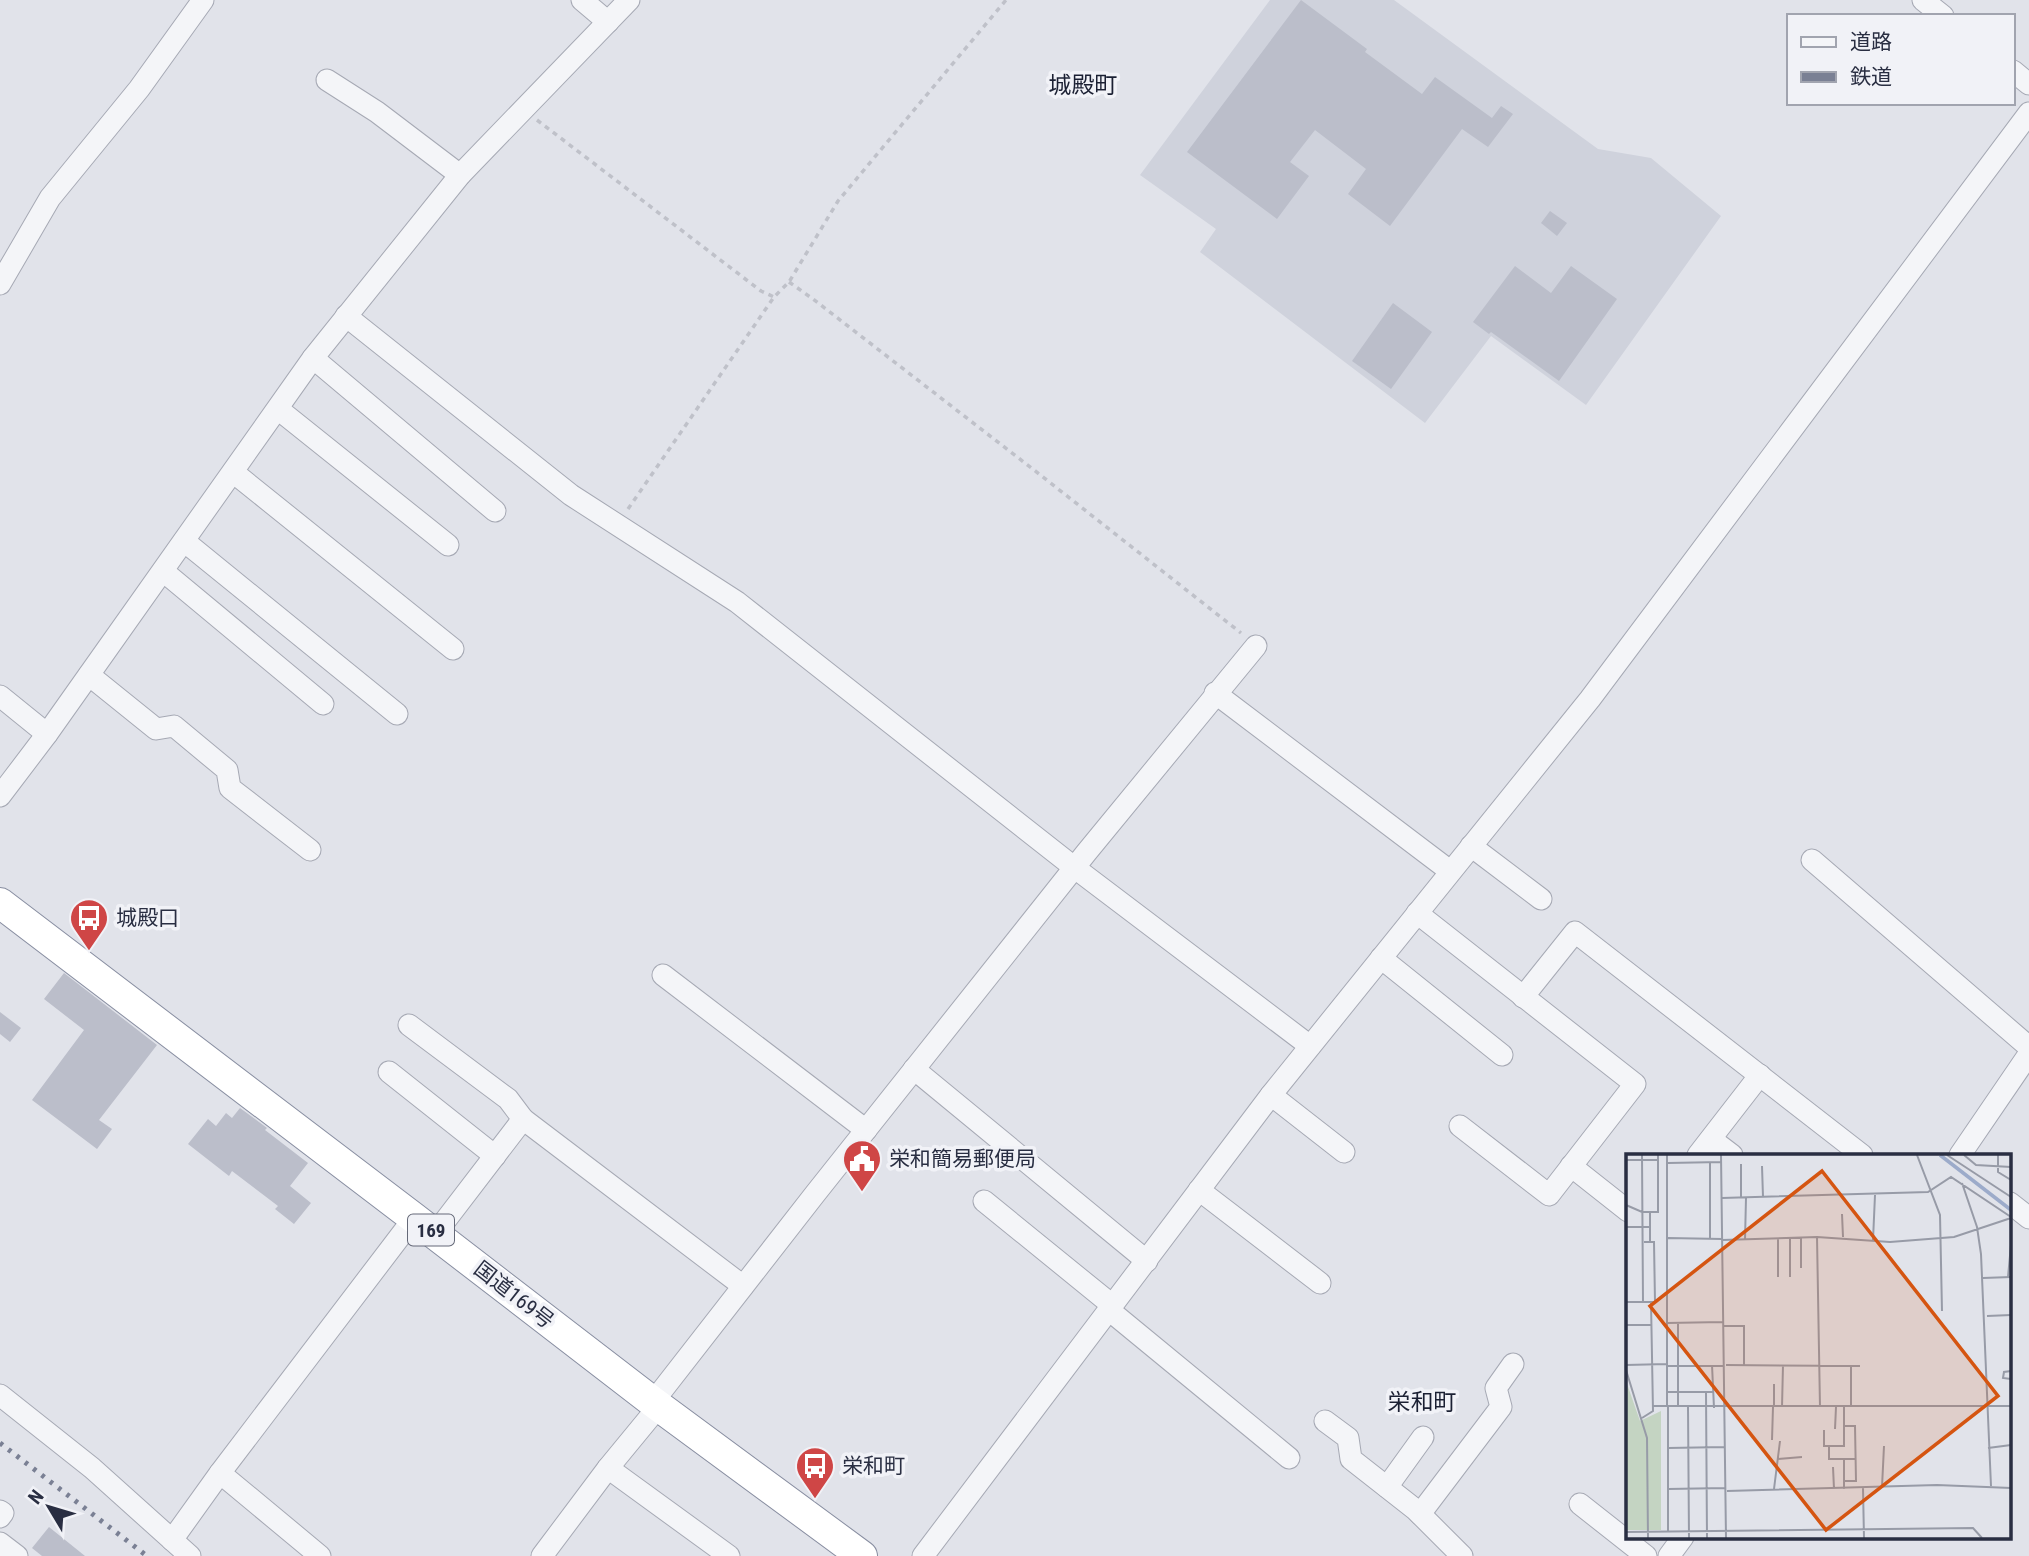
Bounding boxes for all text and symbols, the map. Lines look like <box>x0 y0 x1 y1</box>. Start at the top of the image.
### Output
legend <box>1787 14 2015 105</box>
text: 道路 <box>1850 30 1892 54</box>
text: 鉄道 <box>1850 65 1892 89</box>
district label: 城殿町 <box>1049 72 1118 99</box>
bus stop icon: 城殿口 <box>68 897 110 952</box>
place label: 城殿口 <box>116 906 179 930</box>
public building icon: 栄和簡易郵便局 <box>841 1138 883 1193</box>
place label: 栄和簡易郵便局 <box>889 1147 1036 1171</box>
inset map <box>1626 1154 2011 1538</box>
road number: 169 <box>408 1214 454 1246</box>
street label: 国道169号 <box>470 1257 558 1333</box>
district label: 栄和町 <box>1388 1389 1457 1416</box>
bus stop icon: 栄和町 <box>794 1445 836 1500</box>
place label: 栄和町 <box>842 1454 905 1478</box>
north arrow <box>14 1472 84 1542</box>
text: N <box>23 1485 49 1509</box>

